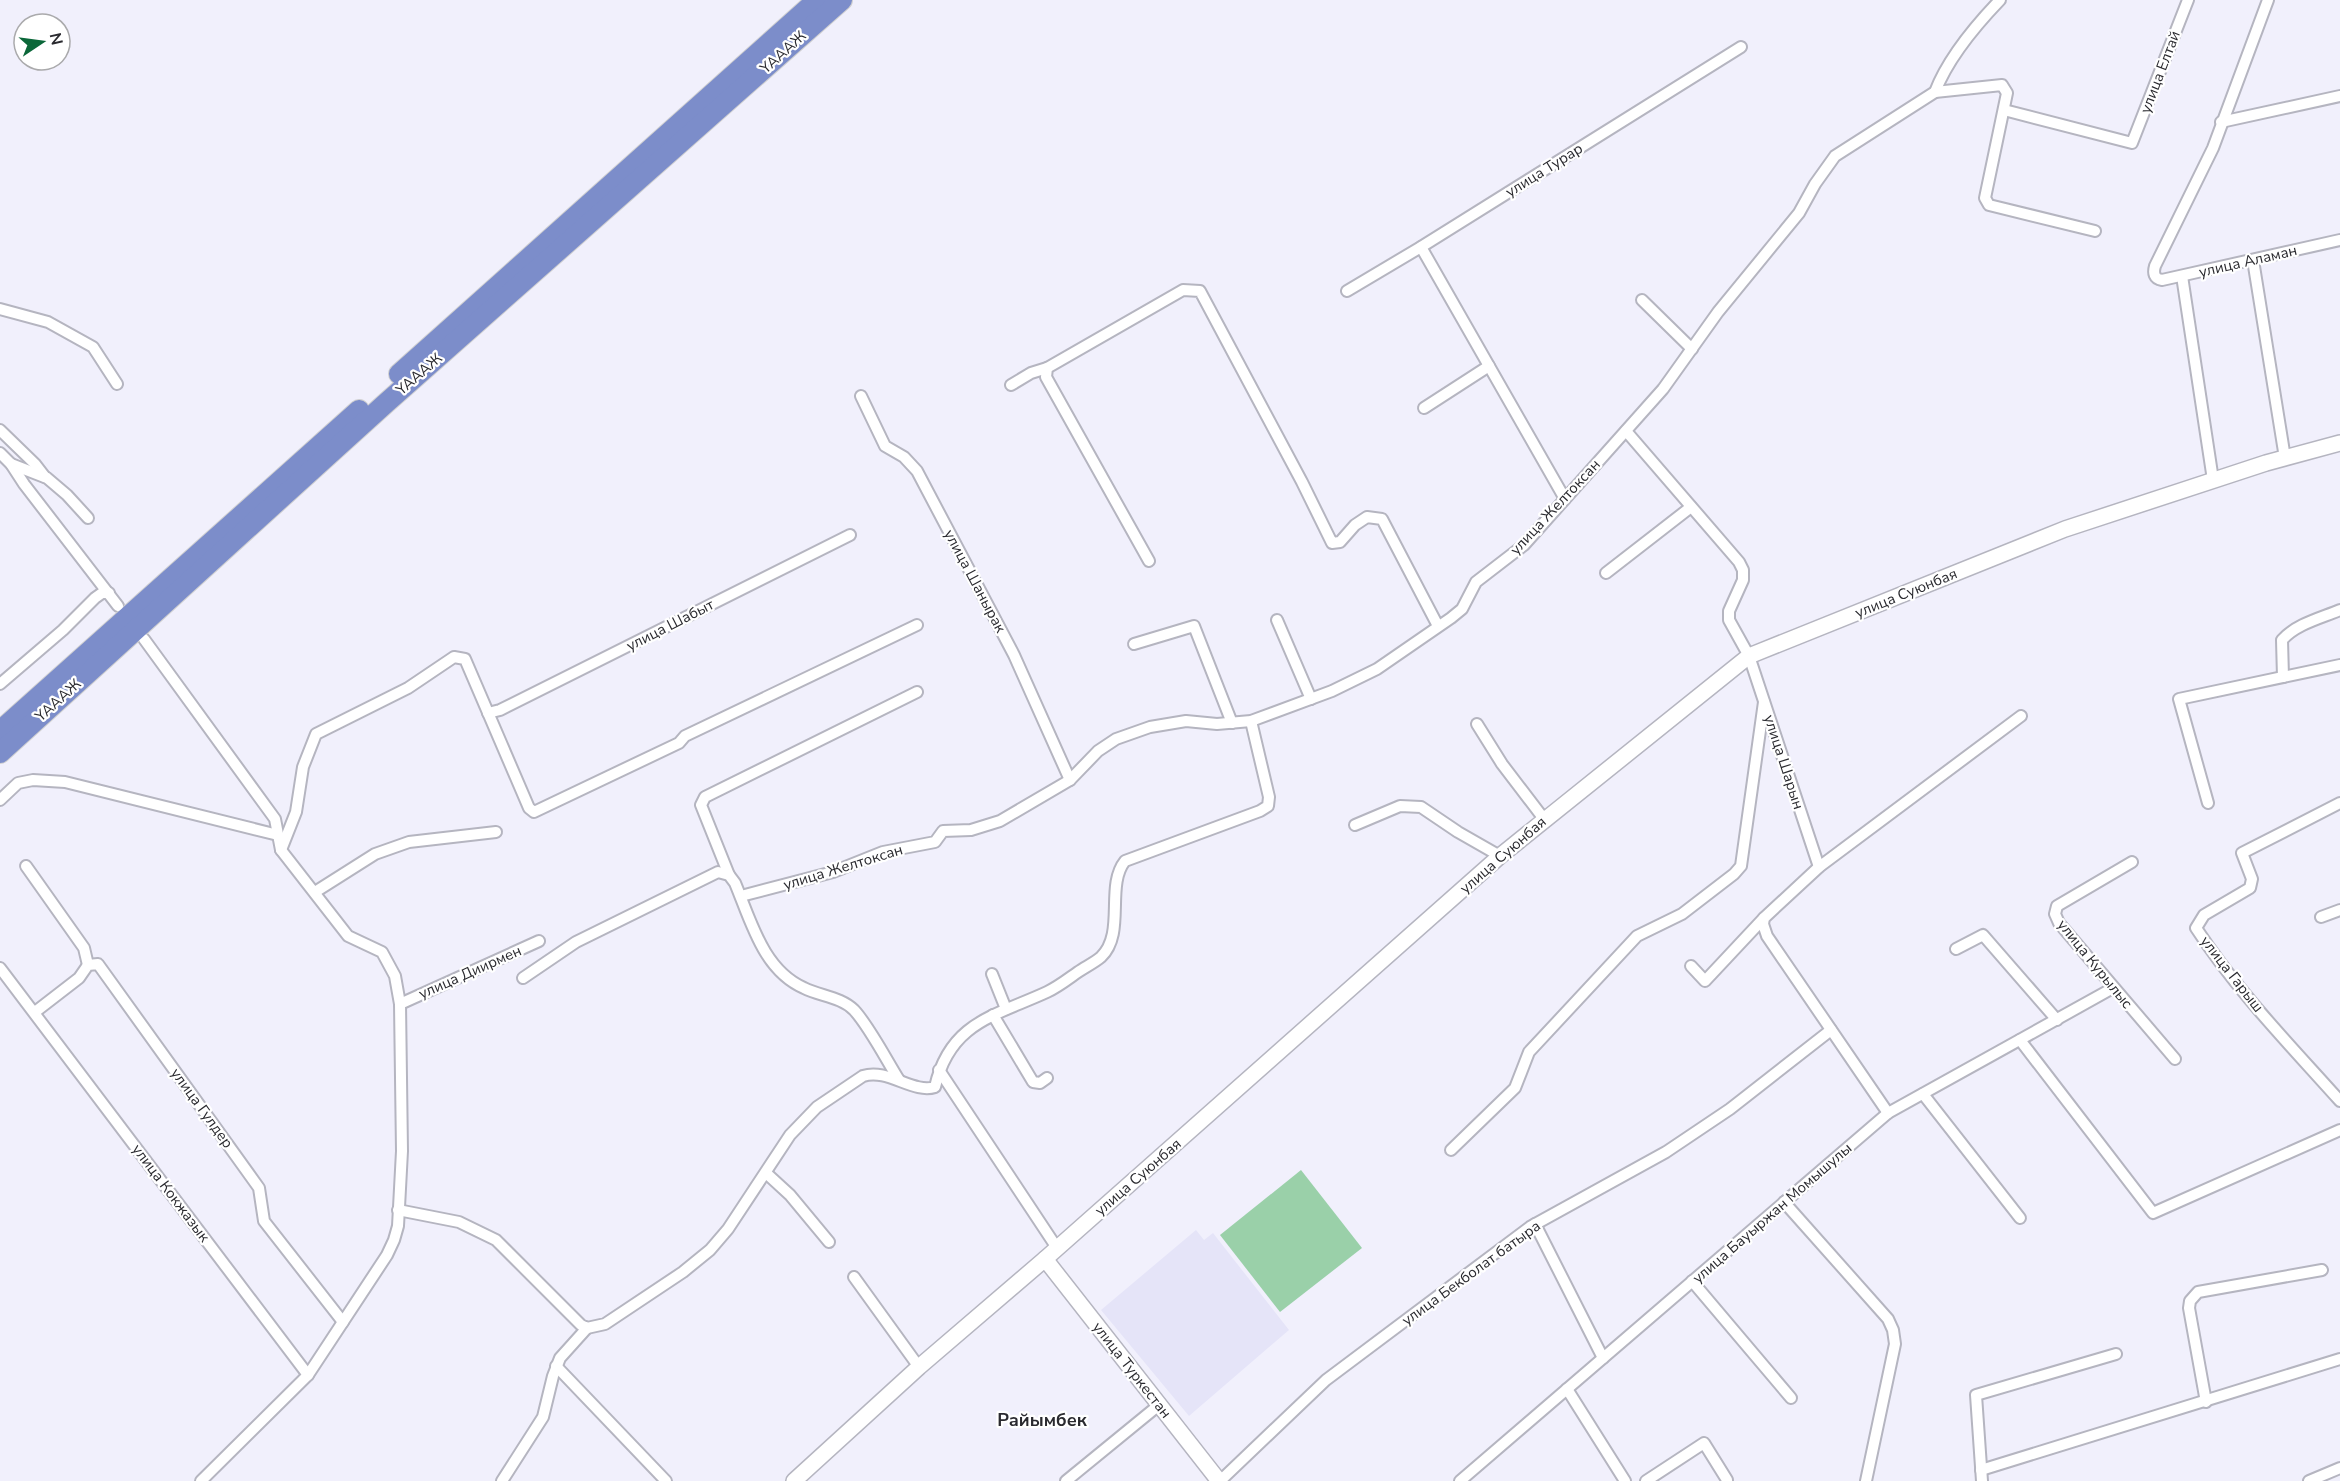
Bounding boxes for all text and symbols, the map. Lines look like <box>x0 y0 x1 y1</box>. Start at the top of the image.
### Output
north arrow <box>12 12 72 72</box>
street label: ҮАААЖ <box>755 26 811 79</box>
street label: улица Елтай <box>2135 28 2185 116</box>
text: N <box>44 31 68 47</box>
street label: улица Турар <box>1502 138 1586 202</box>
street label: улица Аламан <box>2197 240 2299 282</box>
street label: ҮАААЖ <box>391 348 447 400</box>
street label: улица Желтоксан <box>1505 455 1605 559</box>
street label: улица Шанырак <box>939 526 1011 636</box>
street label: улица Суюнбая <box>1852 563 1960 623</box>
street label: улица Шабыт <box>623 594 717 656</box>
street label: ҮАААЖ <box>30 674 86 727</box>
street label: улица Шарын <box>1759 712 1809 812</box>
street label: улица Суюнбая <box>1456 812 1550 898</box>
street label: улица Желтоксан <box>781 839 905 895</box>
street label: улица Курылыс <box>2053 915 2137 1013</box>
street label: улица Гарыш <box>2196 932 2268 1016</box>
street label: улица Диирмен <box>415 940 525 1004</box>
street label: улица Гулдер <box>166 1064 238 1152</box>
street label: улица Суюнбая <box>1091 1134 1185 1220</box>
street label: улица Бауыржан Момышулы <box>1688 1138 1856 1288</box>
street label: улица Кокжазык <box>128 1140 214 1246</box>
street label: улица Бекболат батыра <box>1398 1216 1544 1330</box>
street label: улица Туркестан <box>1088 1318 1176 1422</box>
district label: Райымбек <box>997 1408 1088 1432</box>

